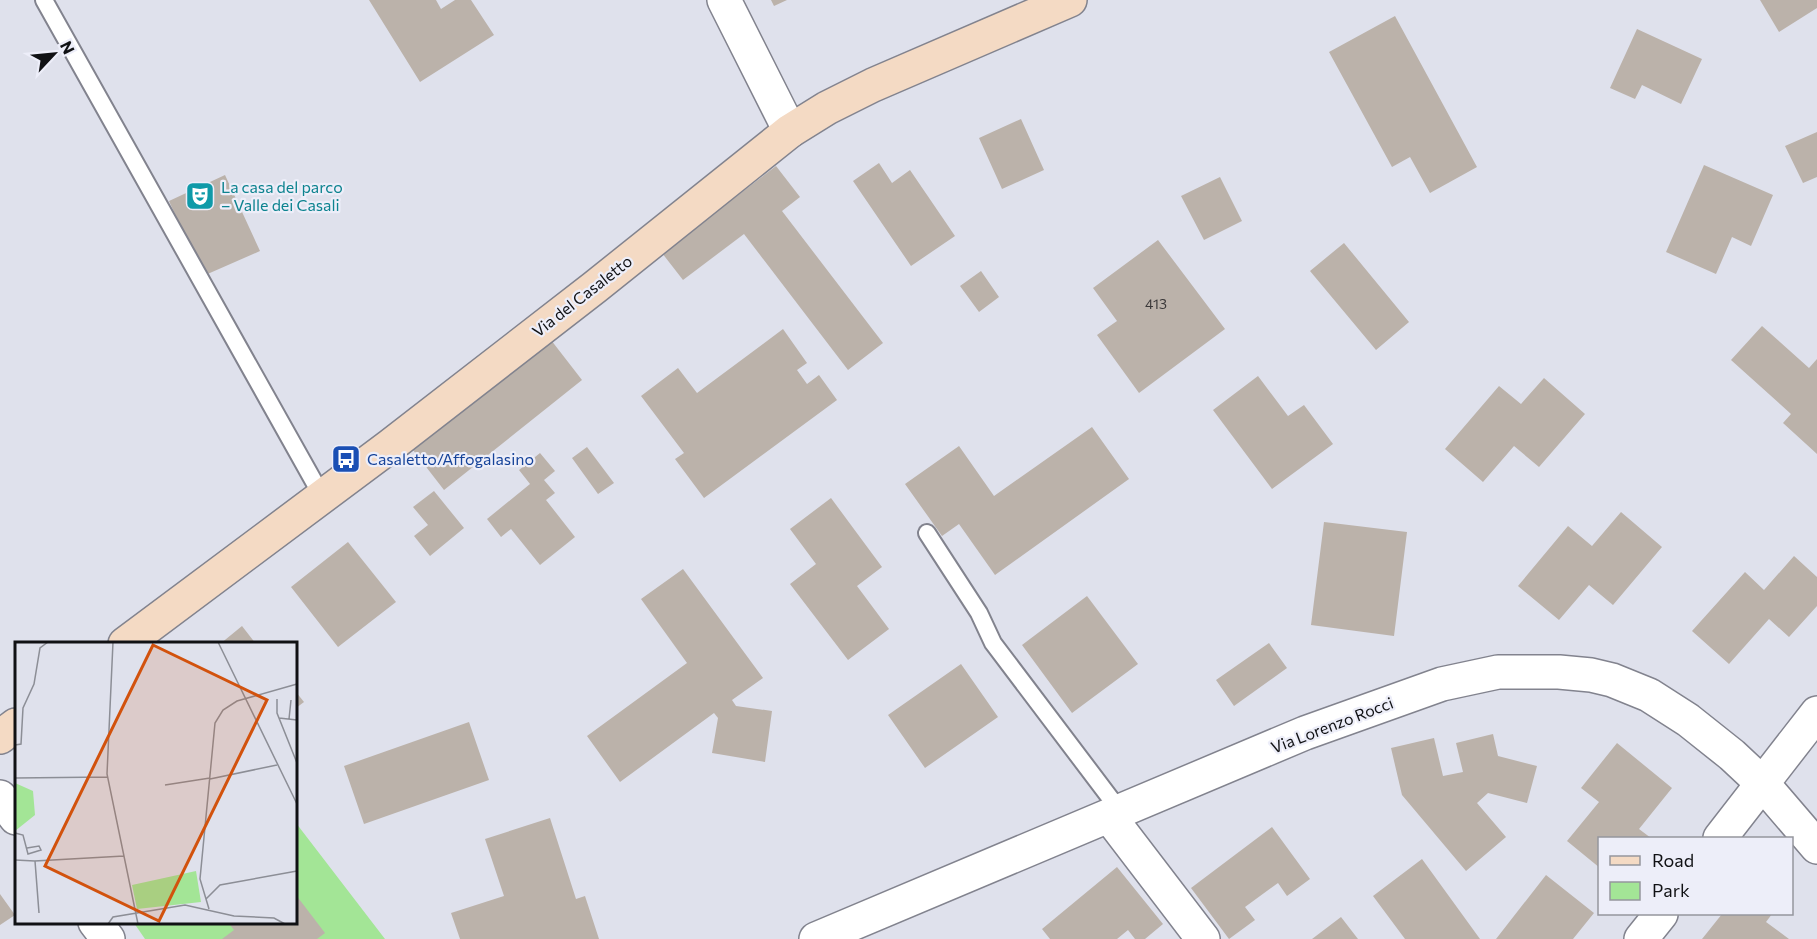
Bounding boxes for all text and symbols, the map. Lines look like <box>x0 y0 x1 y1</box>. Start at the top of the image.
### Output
north arrow <box>24 24 84 84</box>
text: N <box>57 38 79 57</box>
place label: La casa del parco – Valle dei Casali <box>221 177 343 214</box>
theatre icon: La casa del parco – Valle dei Casali <box>184 180 216 212</box>
street label: Via del Casaletto <box>528 251 635 340</box>
house number: 413 <box>1145 295 1167 312</box>
bus stop icon: Casaletto/Affogalasino <box>330 443 362 475</box>
place label: Casaletto/Affogalasino <box>367 449 534 468</box>
inset map <box>15 642 297 924</box>
street label: Via Lorenzo Rocci <box>1268 693 1396 757</box>
legend <box>1598 837 1793 915</box>
text: Road <box>1652 849 1694 871</box>
text: Park <box>1652 879 1690 901</box>

